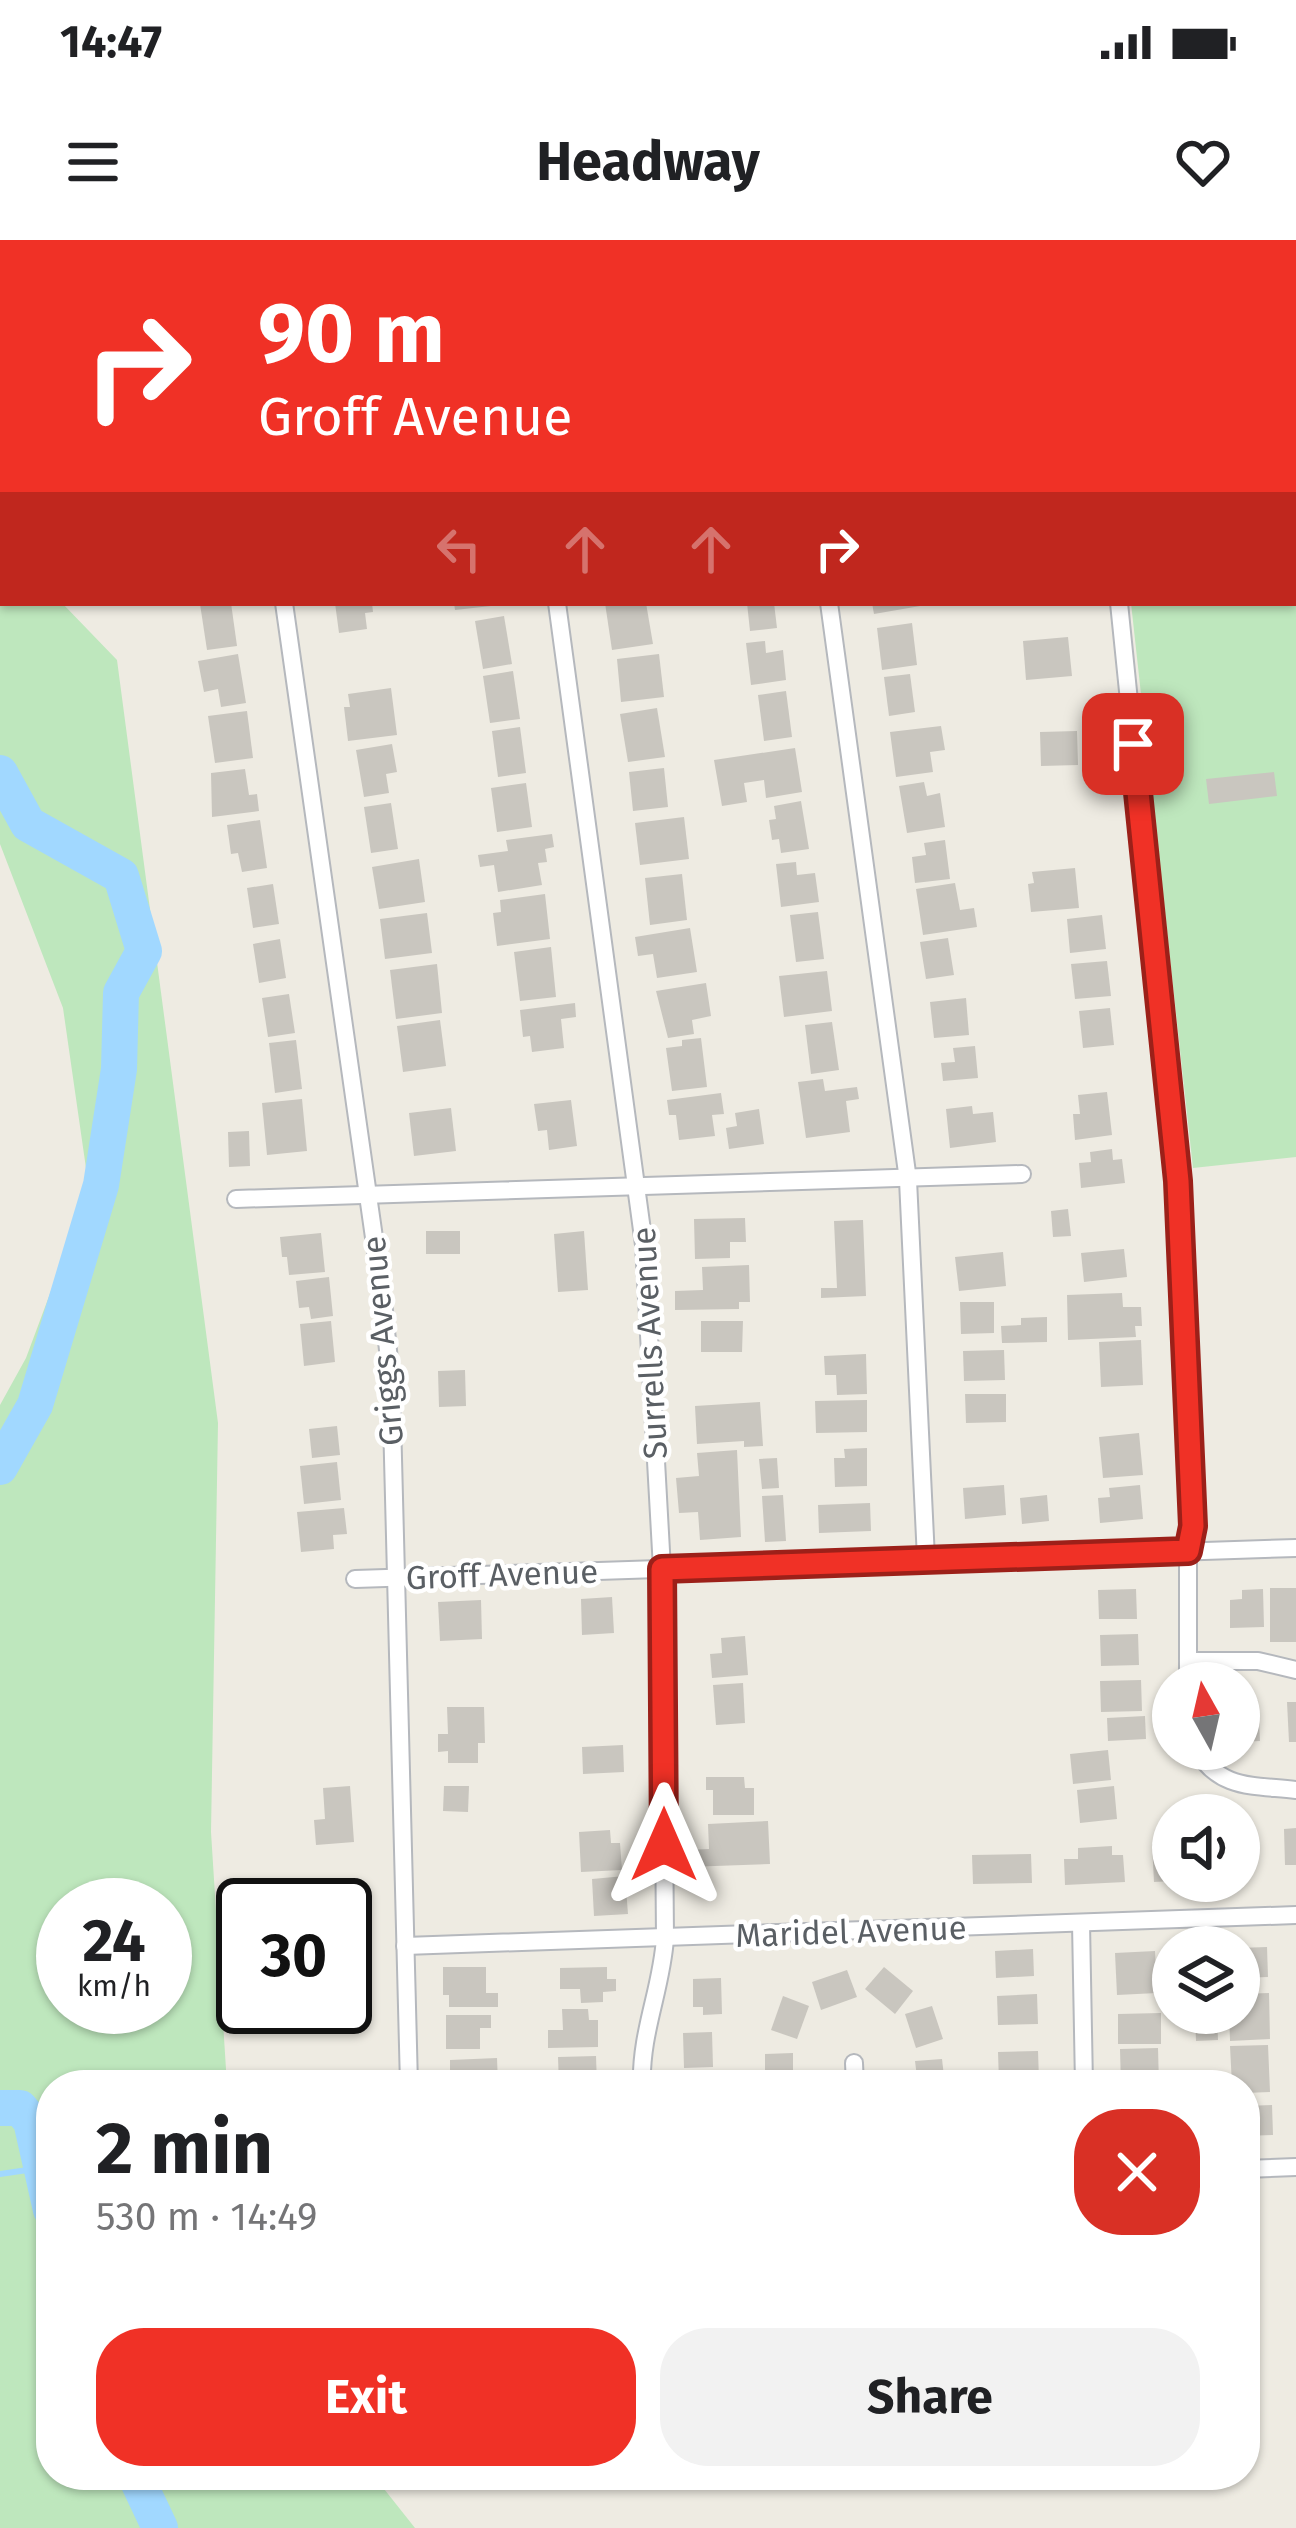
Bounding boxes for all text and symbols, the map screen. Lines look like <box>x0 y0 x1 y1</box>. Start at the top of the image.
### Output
text: 14:47 <box>60 15 162 69</box>
icon: menu <box>60 129 126 195</box>
icon: heart <box>1170 129 1236 195</box>
text: Headway <box>536 130 760 194</box>
text: 90 m <box>258 283 445 384</box>
icon: right <box>60 288 216 444</box>
text: Groff Avenue <box>258 385 573 449</box>
icon: left <box>426 516 492 582</box>
icon: ahead <box>552 516 618 582</box>
icon: ahead <box>678 516 744 582</box>
icon: right <box>804 516 870 582</box>
pin <box>1082 693 1184 795</box>
icon: arrive <box>1100 711 1166 777</box>
street label: Surrells Avenue <box>624 1226 676 1460</box>
street label: Griggs Avenue <box>354 1234 412 1448</box>
street label: Groff Avenue <box>405 1552 599 1598</box>
north arrow <box>1152 1662 1260 1770</box>
map controls <box>1152 1662 1260 2034</box>
position arrow <box>601 1782 727 1908</box>
button: sound <box>1152 1794 1260 1902</box>
speed limit sign: 30 <box>216 1878 372 2034</box>
text: 24 <box>82 1905 146 1977</box>
street label: Maridel Avenue <box>735 1908 967 1956</box>
button: layers <box>1152 1926 1260 2034</box>
text: km/h <box>77 1968 151 2004</box>
text: 2 min <box>96 2106 273 2192</box>
button: close <box>1074 2109 1200 2235</box>
text: 530 m · 14:49 <box>96 2194 318 2240</box>
button: Exit <box>96 2328 636 2466</box>
button: Share <box>660 2328 1200 2466</box>

